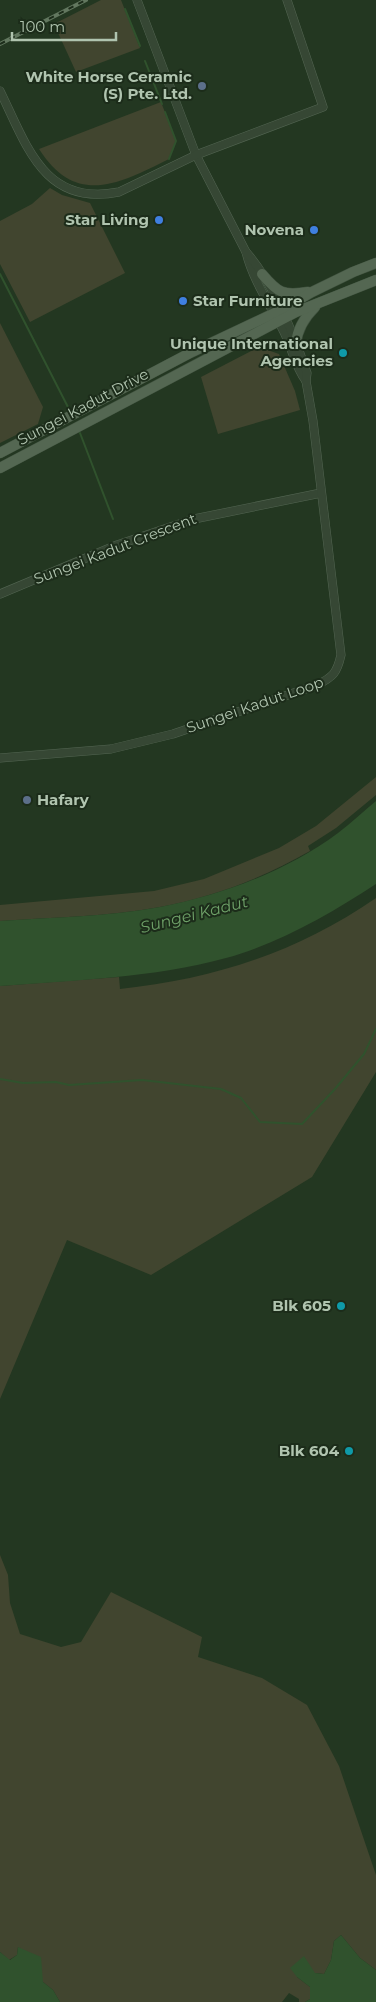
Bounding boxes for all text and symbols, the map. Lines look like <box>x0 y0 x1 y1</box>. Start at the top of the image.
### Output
scale bar <box>12 10 116 42</box>
text: 100 m <box>20 17 65 36</box>
place label: White Horse Ceramic (S) Pte. Ltd. <box>25 67 192 103</box>
marker: White Horse Ceramic (S) Pte. Ltd. <box>196 80 208 92</box>
place label: Star Living <box>65 210 149 229</box>
marker: Star Living <box>153 214 165 226</box>
place label: Novena <box>244 220 304 239</box>
marker: Novena <box>308 224 320 236</box>
place label: Star Furniture <box>193 291 302 310</box>
marker: Star Furniture <box>177 295 189 307</box>
place label: Unique International Agencies <box>170 334 333 370</box>
marker: Unique International Agencies <box>337 347 349 359</box>
street label: Sungei Kadut Drive <box>14 364 152 449</box>
street label: Sungei Kadut Crescent <box>31 509 199 588</box>
street label: Sungei Kadut Loop <box>184 672 326 737</box>
place label: Hafary <box>37 790 90 809</box>
marker: Hafary <box>21 794 33 806</box>
water label: Sungei Kadut <box>138 892 250 937</box>
place label: Blk 605 <box>272 1296 331 1315</box>
marker: Blk 605 <box>335 1300 347 1312</box>
place label: Blk 604 <box>279 1441 340 1460</box>
marker: Blk 604 <box>343 1445 355 1457</box>

